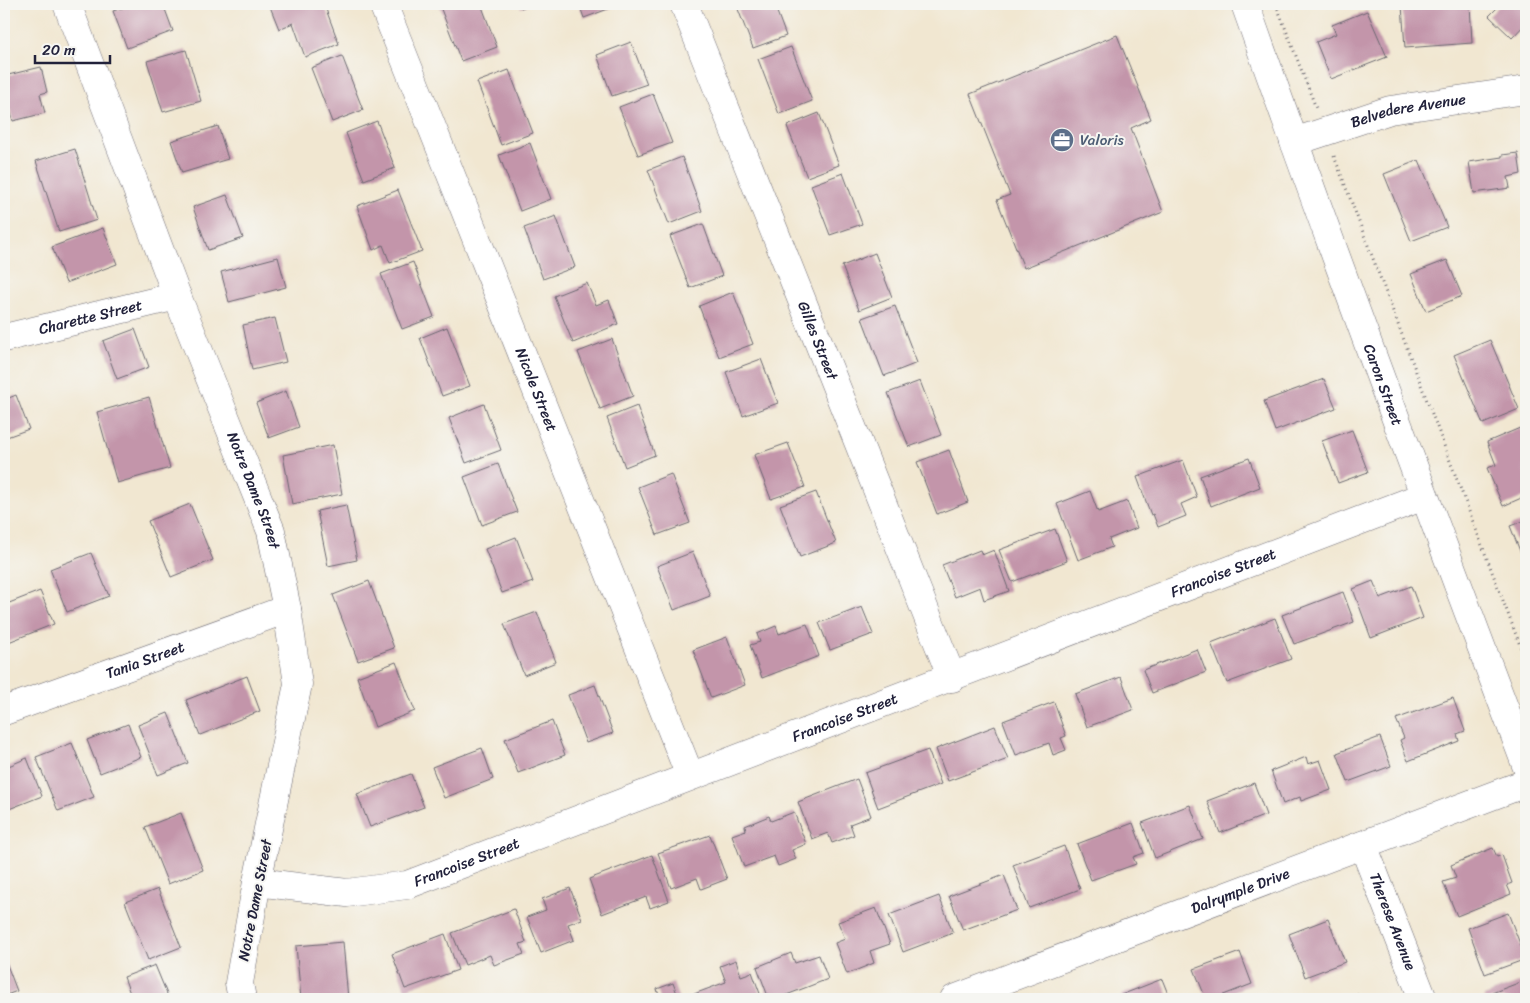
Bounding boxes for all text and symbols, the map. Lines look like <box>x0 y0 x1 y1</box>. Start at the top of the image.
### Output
scale bar <box>35 32 110 64</box>
text: 20 m <box>42 37 76 63</box>
street label: Belvedere Avenue <box>1347 86 1468 135</box>
office icon: Valoris <box>1049 127 1075 153</box>
place label: Valoris <box>1080 127 1125 153</box>
street label: Charette Street <box>36 292 145 342</box>
street label: Gilles Street <box>790 297 846 385</box>
street label: Caron Street <box>1356 340 1410 430</box>
street label: Nicole Street <box>508 344 565 436</box>
street label: Notre Dame Street <box>220 428 287 552</box>
street label: Francoise Street <box>1166 541 1280 605</box>
street label: Tania Street <box>102 634 189 686</box>
street label: Francoise Street <box>788 685 902 750</box>
street label: Francoise Street <box>410 830 524 894</box>
street label: Notre Dame Street <box>230 836 280 963</box>
street label: Dalrymple Drive <box>1187 860 1293 921</box>
street label: Therese Avenue <box>1362 869 1424 974</box>

